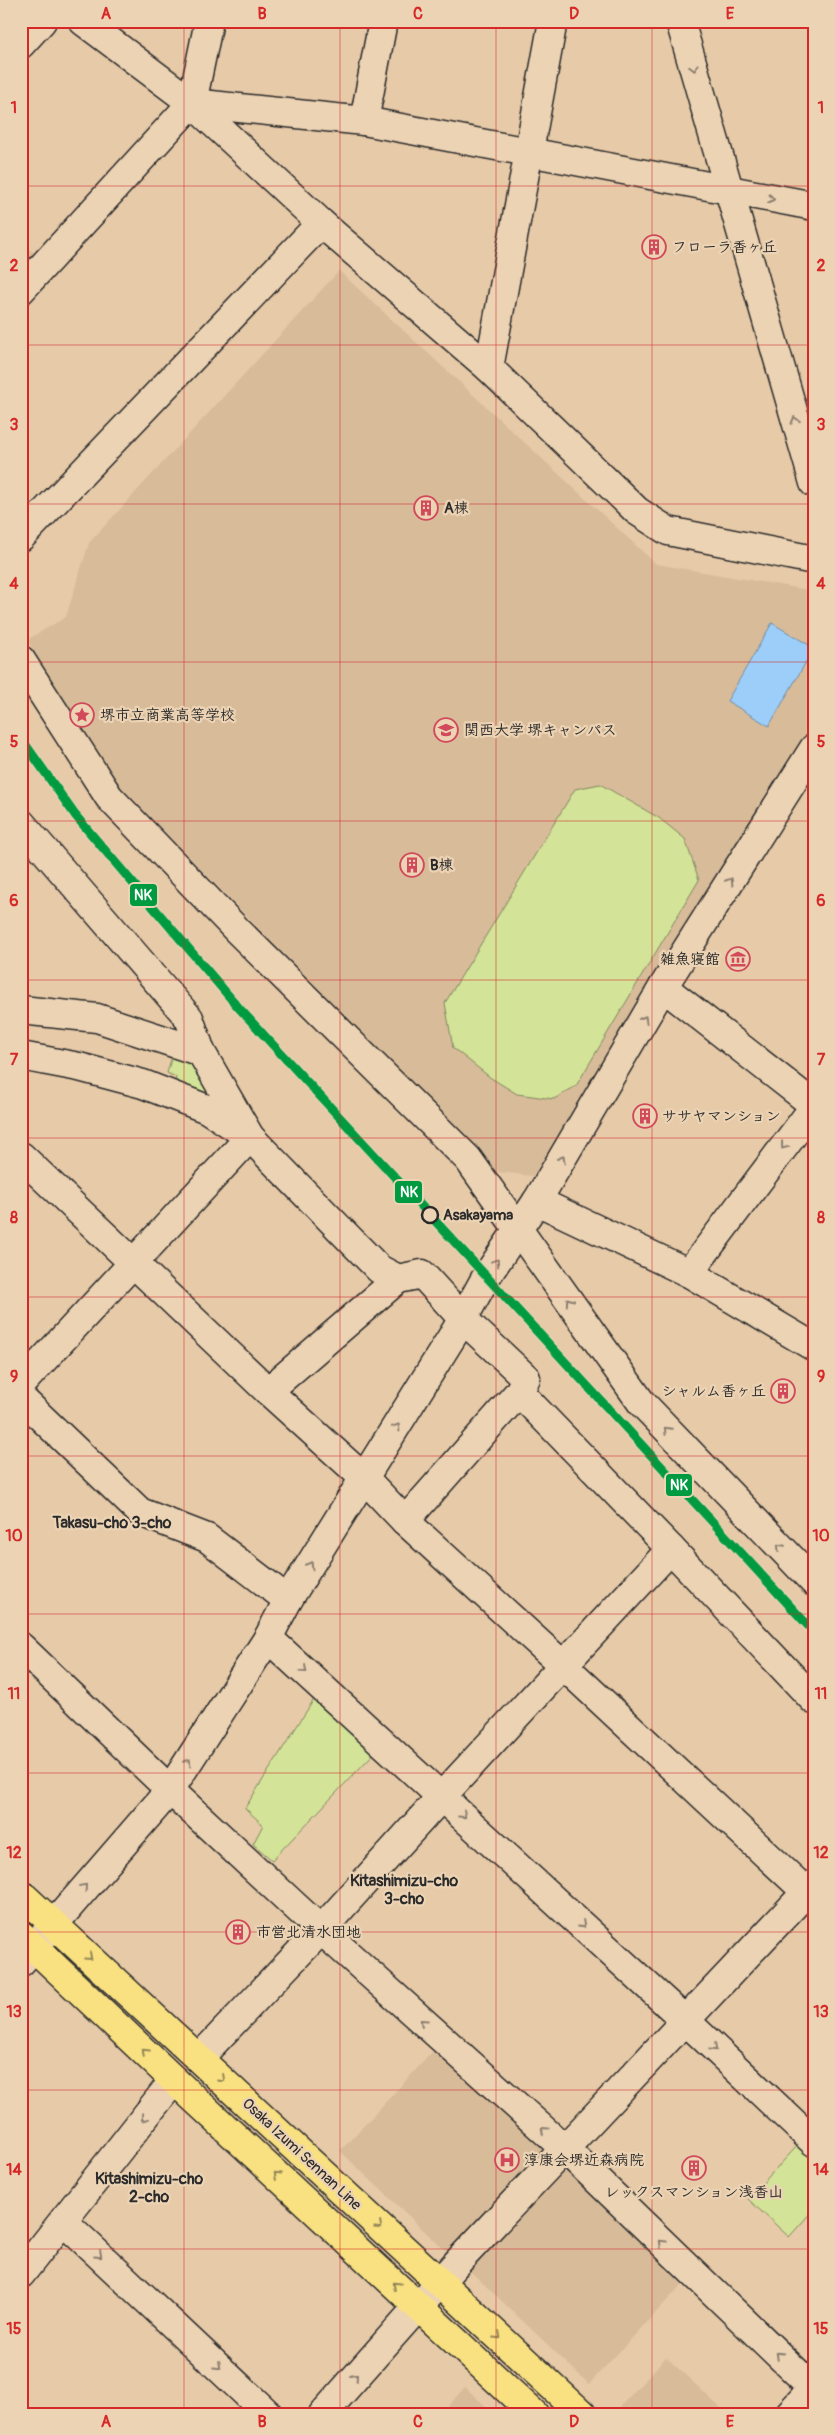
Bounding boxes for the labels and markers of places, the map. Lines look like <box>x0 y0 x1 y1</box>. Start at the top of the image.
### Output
building icon: フローラ香ヶ丘 <box>641 234 667 260</box>
place label: フローラ香ヶ丘 <box>672 238 777 257</box>
building icon: A棟 <box>413 495 439 521</box>
place label: A棟 <box>444 499 469 518</box>
place icon: 堺市立商業高等学校 <box>69 702 95 728</box>
place label: 堺市立商業高等学校 <box>100 706 235 725</box>
school or university icon: 関西大学 堺キャンパス <box>433 717 459 743</box>
place label: 関西大学 堺キャンパス <box>464 721 617 740</box>
building icon: B棟 <box>399 852 425 878</box>
place label: B棟 <box>430 856 454 875</box>
museum icon: 雑魚寝館 <box>725 946 751 972</box>
place label: 雑魚寝館 <box>660 950 720 969</box>
building icon: ササヤマンション <box>632 1103 658 1129</box>
place label: ササヤマンション <box>662 1107 781 1126</box>
marker: Asakayama <box>421 1206 439 1224</box>
place label: Asakayama <box>443 1206 513 1225</box>
building icon: シャルム香ヶ丘 <box>770 1378 796 1404</box>
place label: シャルム香ヶ丘 <box>662 1382 766 1401</box>
building icon: 市営北清水団地 <box>225 1919 251 1945</box>
place label: 市営北清水団地 <box>256 1923 361 1942</box>
hospital icon: 淳康会堺近森病院 <box>494 2147 520 2173</box>
place label: 淳康会堺近森病院 <box>524 2151 644 2170</box>
building icon: レックスマンション浅香山 <box>681 2155 707 2181</box>
place label: レックスマンション浅香山 <box>604 2183 784 2202</box>

